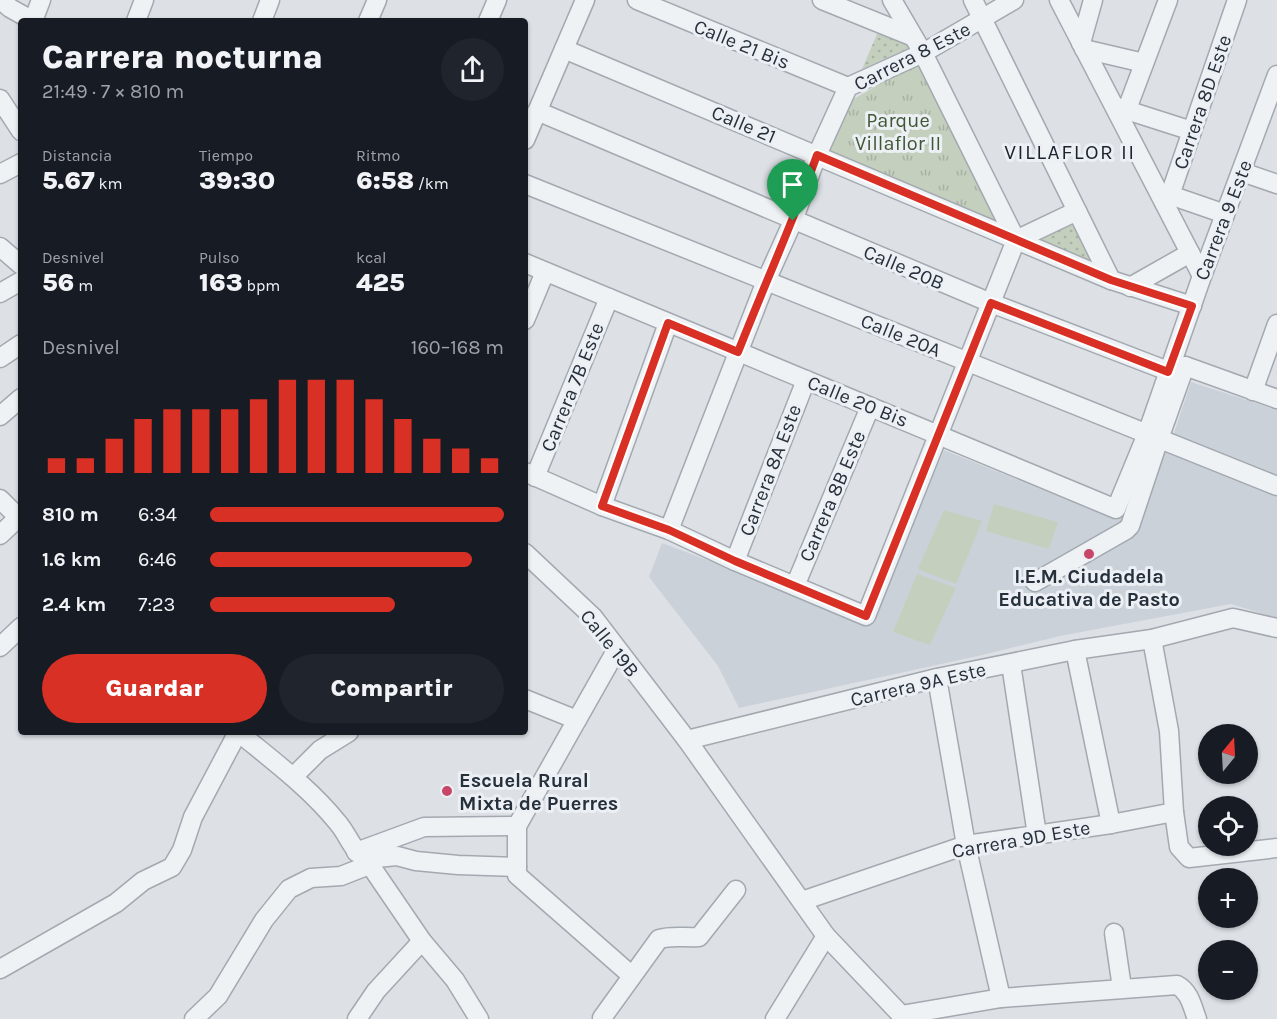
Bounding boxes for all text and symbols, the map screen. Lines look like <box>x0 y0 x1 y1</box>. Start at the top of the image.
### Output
street label: Calle 21 Bis <box>691 15 793 74</box>
street label: Carrera 8 Este <box>850 17 974 96</box>
street label: Carrera 8D Este <box>1169 32 1236 172</box>
text: Carrera nocturna <box>42 38 323 76</box>
button: share <box>441 38 504 101</box>
text: 21:49 · 7 × 810 m <box>42 80 184 103</box>
street label: Calle 21 <box>708 101 779 148</box>
park label: Parque Villaflor II <box>855 109 941 155</box>
district label: VILLAFLOR II <box>1004 140 1136 164</box>
text: Distancia <box>42 146 112 165</box>
text: Tiempo <box>199 146 253 165</box>
text: Ritmo <box>356 146 400 165</box>
street label: Carrera 9 Este <box>1190 157 1257 284</box>
pin <box>767 159 818 221</box>
text: 5.67 <box>42 165 95 196</box>
text: 39:30 <box>199 165 275 196</box>
text: 6:58 <box>356 165 414 196</box>
icon: arrive <box>776 168 809 201</box>
text: km <box>95 174 122 193</box>
text: /km <box>414 174 449 193</box>
street label: Calle 20B <box>860 240 948 295</box>
text: Desnivel <box>42 248 104 267</box>
text: Pulso <box>199 248 239 267</box>
text: kcal <box>356 248 387 267</box>
text: 56 <box>42 267 74 298</box>
text: 163 <box>199 267 243 298</box>
text: 425 <box>356 267 405 298</box>
text: m <box>74 276 93 295</box>
text: bpm <box>243 276 280 295</box>
street label: Calle 20A <box>857 309 944 362</box>
street label: Carrera 7B Este <box>536 319 609 455</box>
text: Desnivel <box>42 336 120 359</box>
text: 160–168 m <box>411 336 504 359</box>
street label: Calle 20 Bis <box>804 371 912 432</box>
street label: Carrera 8A Este <box>735 401 806 539</box>
street label: Carrera 8B Este <box>795 427 870 565</box>
text: 810 m <box>42 503 99 526</box>
text: 6:34 <box>138 503 177 526</box>
marker: I.E.M. Ciudadela Educativa de Pasto <box>1082 547 1096 561</box>
text: 1.6 km <box>42 548 101 571</box>
text: 6:46 <box>138 548 177 571</box>
place label: I.E.M. Ciudadela Educativa de Pasto <box>998 565 1180 611</box>
text: 2.4 km <box>42 593 106 616</box>
text: 7:23 <box>138 593 175 616</box>
street label: Calle 19B <box>575 605 644 682</box>
button: Guardar <box>42 654 267 723</box>
button: Compartir <box>279 654 504 723</box>
street label: Carrera 9A Este <box>848 658 988 711</box>
north arrow <box>1198 724 1258 784</box>
map controls <box>1198 724 1258 1000</box>
place label: Escuela Rural Mixta de Puerres <box>459 769 618 815</box>
marker: Escuela Rural Mixta de Puerres <box>440 784 454 798</box>
button: locate <box>1198 796 1258 856</box>
street label: Carrera 9D Este <box>950 816 1092 863</box>
button: + <box>1198 868 1258 928</box>
button: − <box>1198 940 1258 1000</box>

